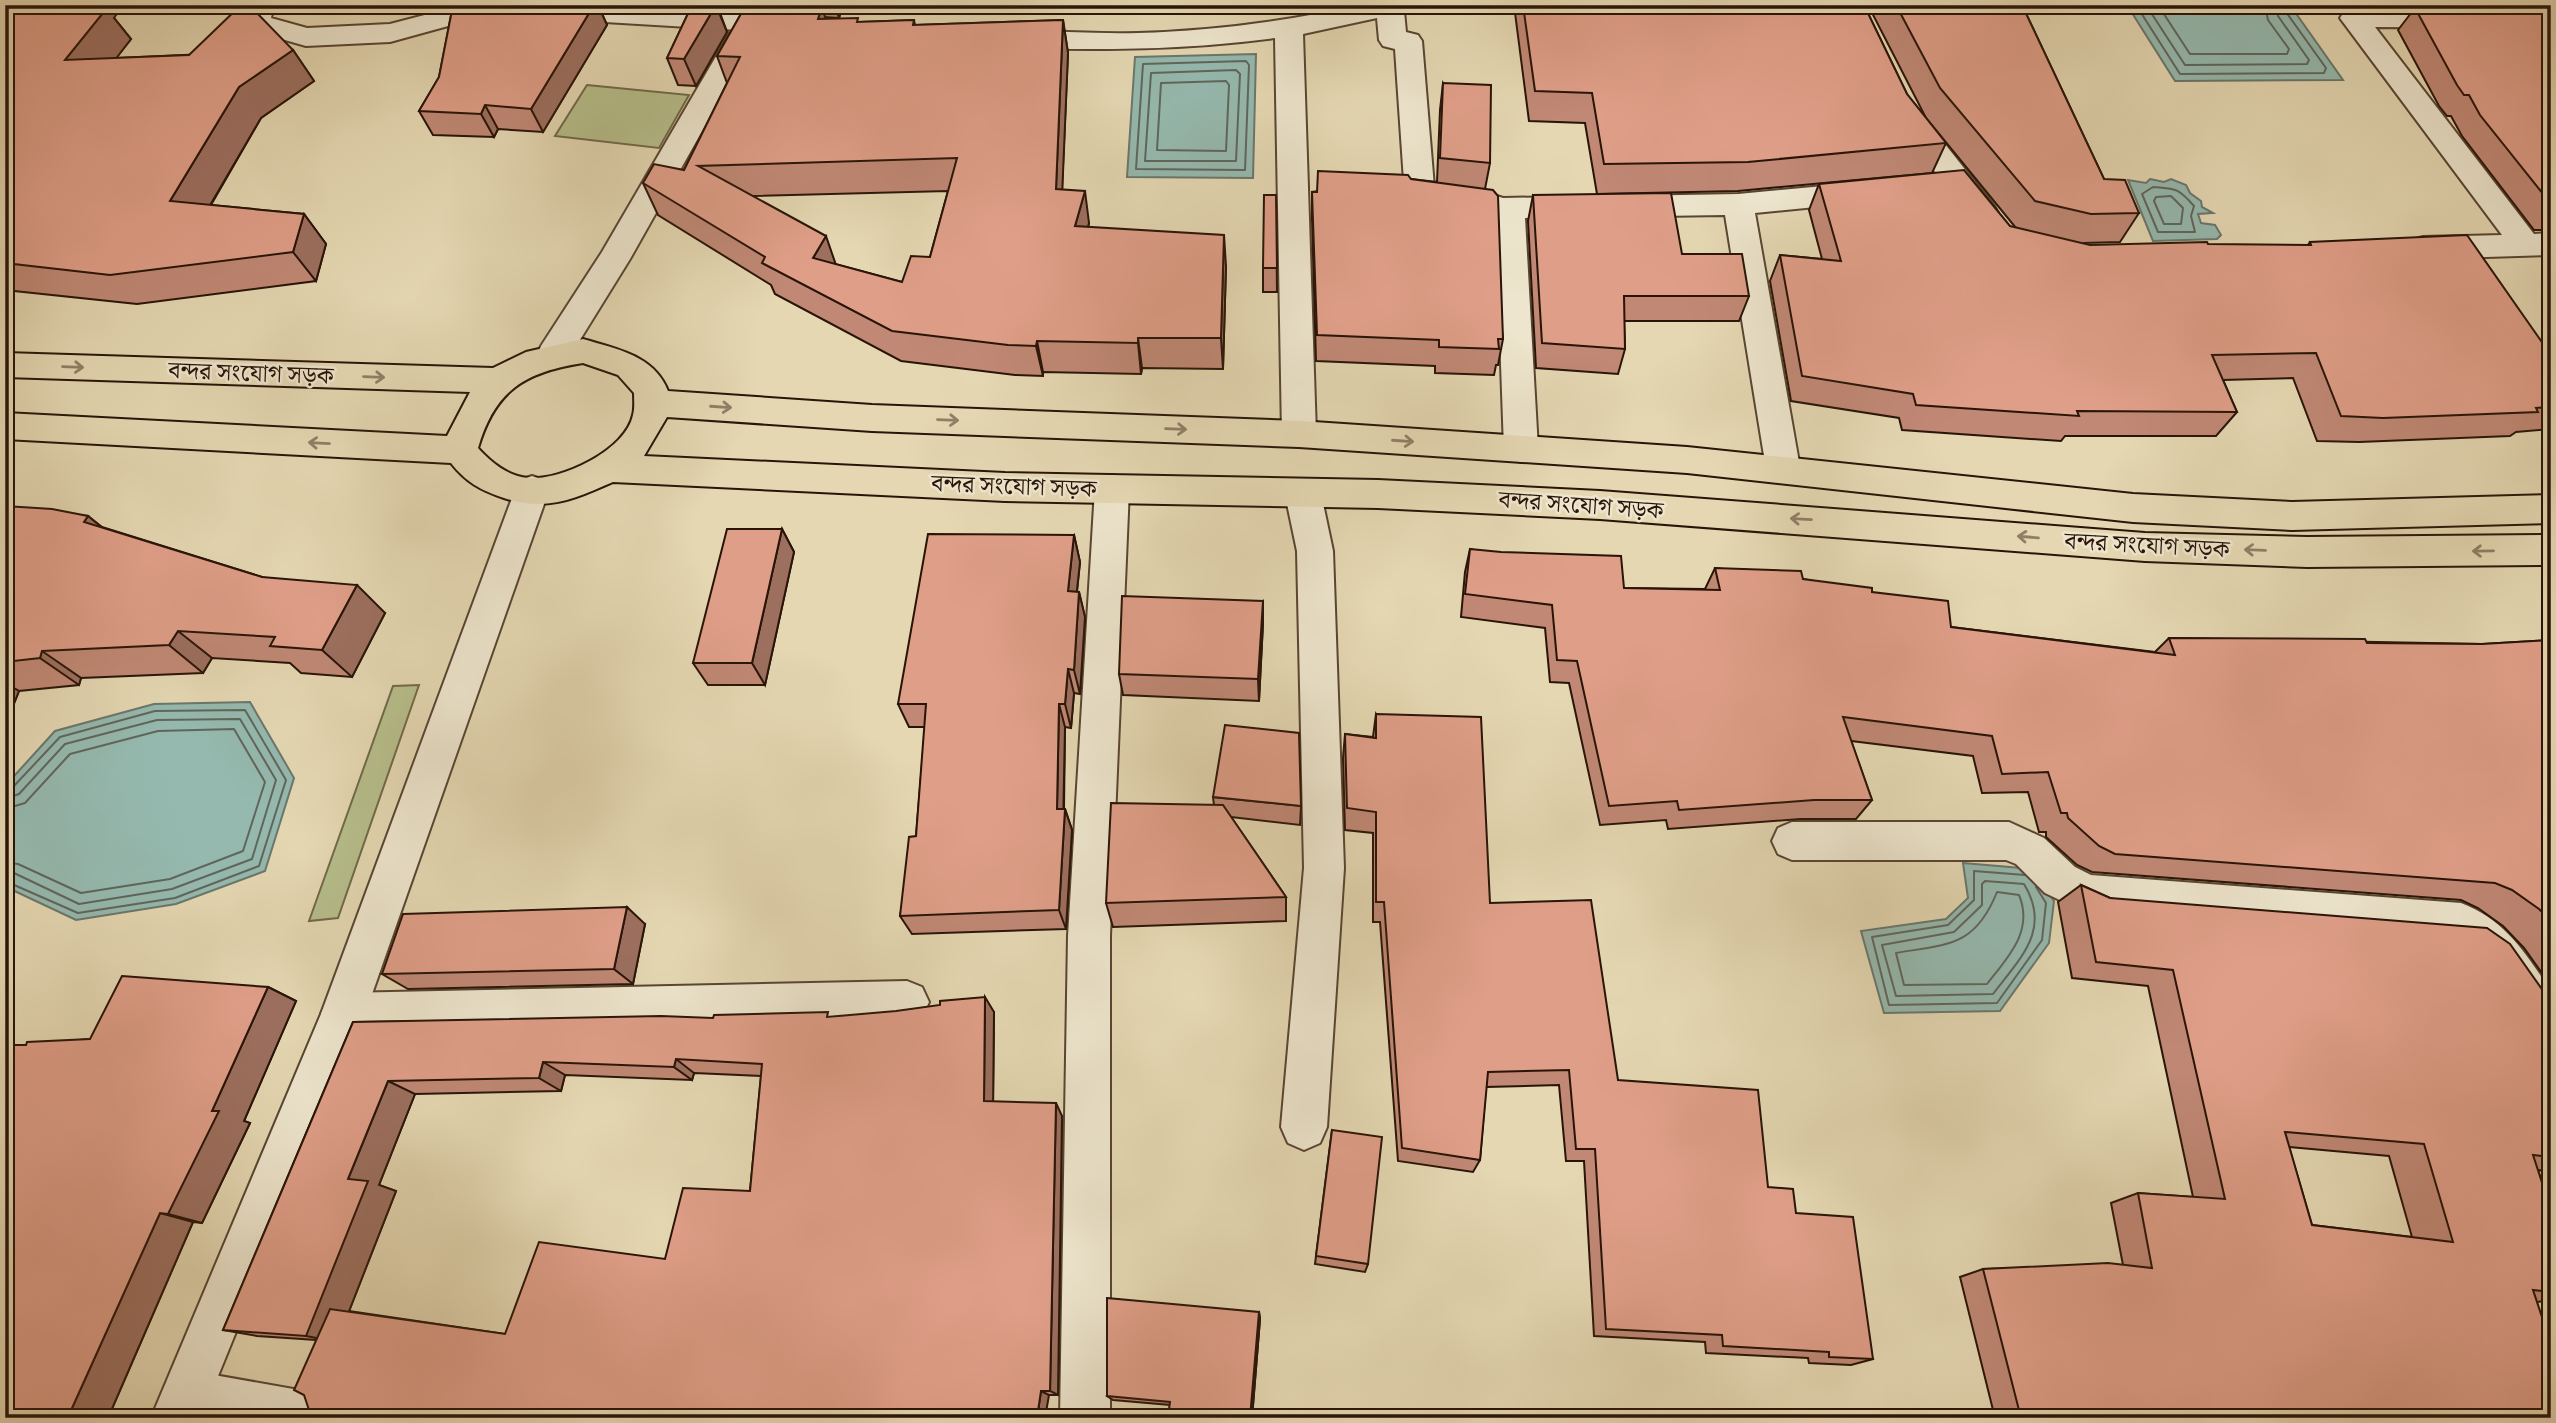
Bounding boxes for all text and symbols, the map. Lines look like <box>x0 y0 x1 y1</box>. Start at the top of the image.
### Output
street label: বন্দর সংযোগ সড়ক <box>167 352 335 393</box>
one-way arrow <box>62 360 85 374</box>
one-way arrow <box>363 370 386 383</box>
one-way arrow <box>709 401 732 414</box>
one-way arrow <box>936 414 959 427</box>
one-way arrow <box>1164 423 1187 436</box>
one-way arrow <box>1391 435 1413 448</box>
one-way arrow <box>307 436 330 449</box>
street label: বন্দর সংযোগ সড়ক <box>930 465 1098 506</box>
street label: বন্দর সংযোগ সড়ক <box>1496 481 1666 528</box>
one-way arrow <box>1790 512 1813 525</box>
street label: বন্দর সংযোগ সড়ক <box>2063 523 2232 566</box>
one-way arrow <box>2017 530 2040 543</box>
one-way arrow <box>2244 544 2267 557</box>
one-way arrow <box>2471 545 2494 558</box>

